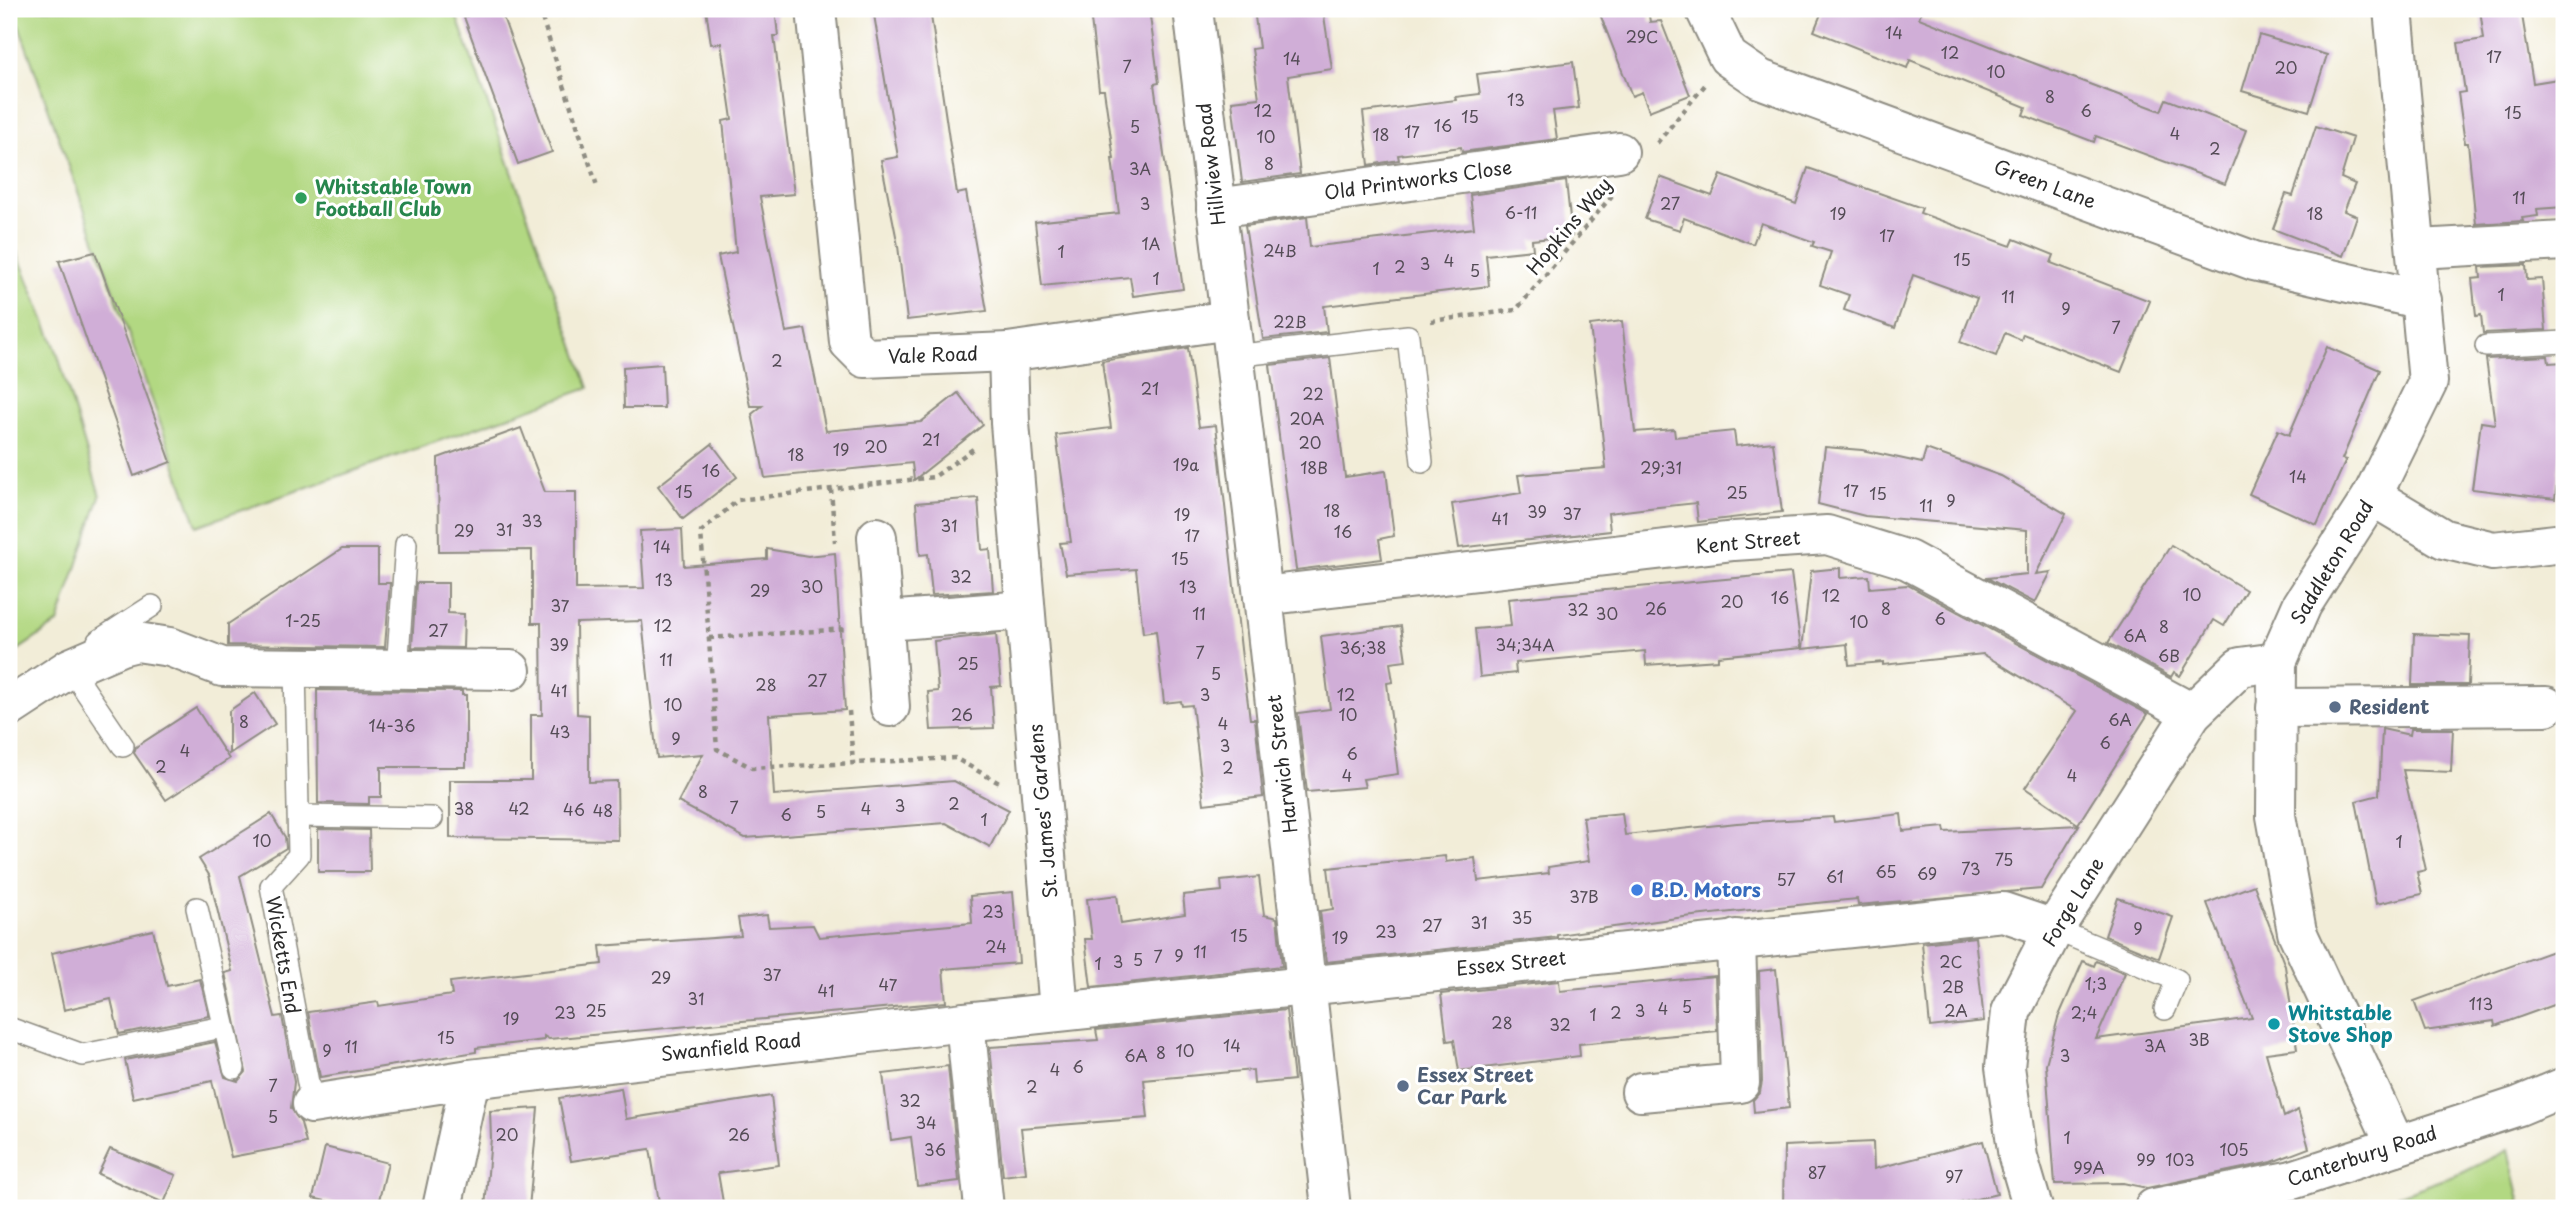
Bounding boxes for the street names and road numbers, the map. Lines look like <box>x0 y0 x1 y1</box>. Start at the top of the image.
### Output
street label: Hillview Road <box>1189 101 1231 227</box>
street label: Old Printworks Close <box>1322 152 1514 206</box>
street label: Green Lane <box>1990 152 2100 214</box>
street label: Hopkins Way <box>1519 170 1617 280</box>
street label: Vale Road <box>887 338 979 370</box>
street label: Saddleton Road <box>2283 494 2379 629</box>
street label: Kent Street <box>1694 522 1802 560</box>
street label: Harwich Street <box>1259 693 1303 835</box>
street label: St. James' Gardens <box>1020 723 1064 899</box>
street label: Forge Lane <box>2034 851 2110 952</box>
street label: Wicketts End <box>260 894 308 1016</box>
street label: Essex Street <box>1455 942 1567 982</box>
street label: Swanfield Road <box>659 1025 803 1067</box>
street label: Canterbury Road <box>2283 1118 2440 1192</box>

